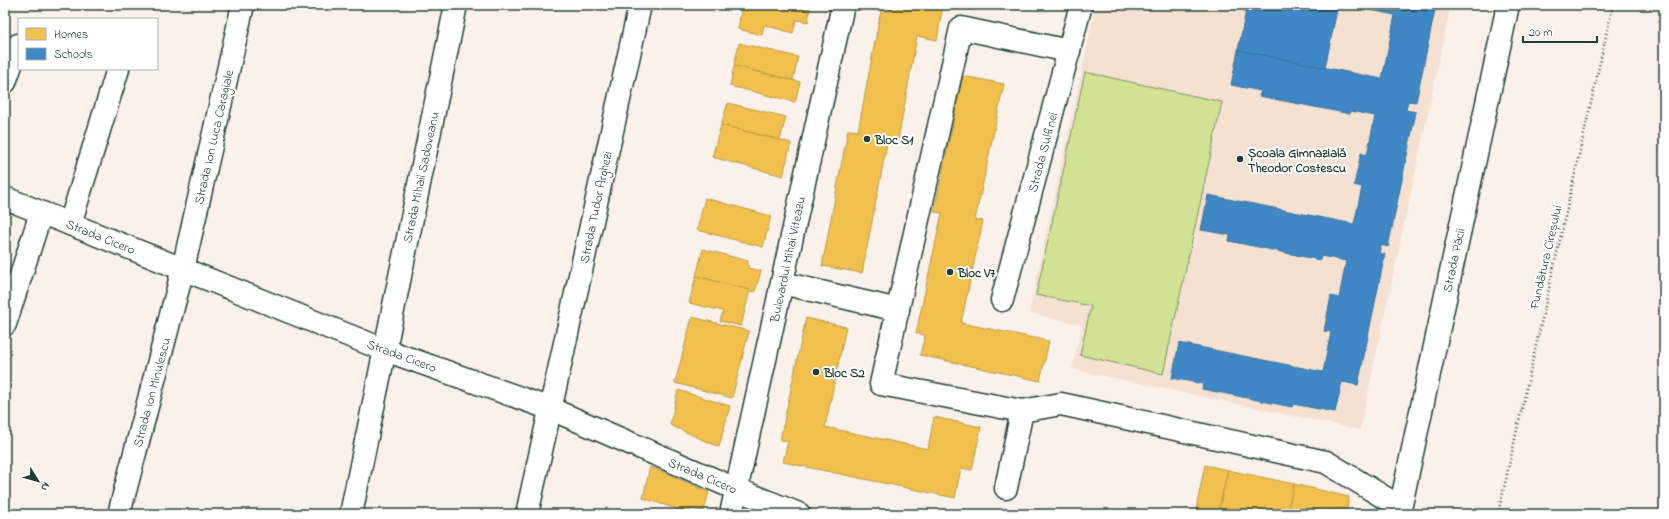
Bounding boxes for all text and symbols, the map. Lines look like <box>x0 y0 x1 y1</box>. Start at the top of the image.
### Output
legend <box>18 18 158 70</box>
scale bar <box>1523 18 1597 44</box>
text: 20 m <box>1529 24 1552 42</box>
text: Homes <box>54 26 88 44</box>
text: Schools <box>54 46 93 64</box>
street label: Strada Ion Luca Caragiale <box>190 68 240 207</box>
street label: Strada Mihail Sadoveanu <box>398 110 445 245</box>
street label: Strada Sulfinei <box>1024 110 1063 195</box>
place label: Bloc S1 <box>874 131 914 150</box>
marker: Bloc S1 <box>862 134 872 144</box>
place label: Școala Gimnazială Theodor Costescu <box>1248 144 1347 178</box>
street label: Strada Tudor Arghezi <box>575 150 619 265</box>
marker: Școala Gimnazială Theodor Costescu <box>1235 154 1245 164</box>
street label: Bulevardul Mihai Viteazu <box>766 194 811 325</box>
street label: Fundătura Cireșului <box>1525 203 1568 312</box>
street label: Strada Cicero <box>63 215 138 260</box>
street label: Strada Păcii <box>1438 226 1471 294</box>
place label: Bloc V7 <box>957 264 996 283</box>
marker: Bloc V7 <box>945 267 955 277</box>
street label: Strada Cicero <box>364 335 439 378</box>
street label: Strada Ion Minulescu <box>129 336 176 449</box>
place label: Bloc S2 <box>823 364 865 383</box>
marker: Bloc S2 <box>811 367 821 377</box>
street label: Strada Cicero <box>665 453 740 500</box>
north arrow <box>18 461 58 501</box>
text: N <box>37 479 54 494</box>

